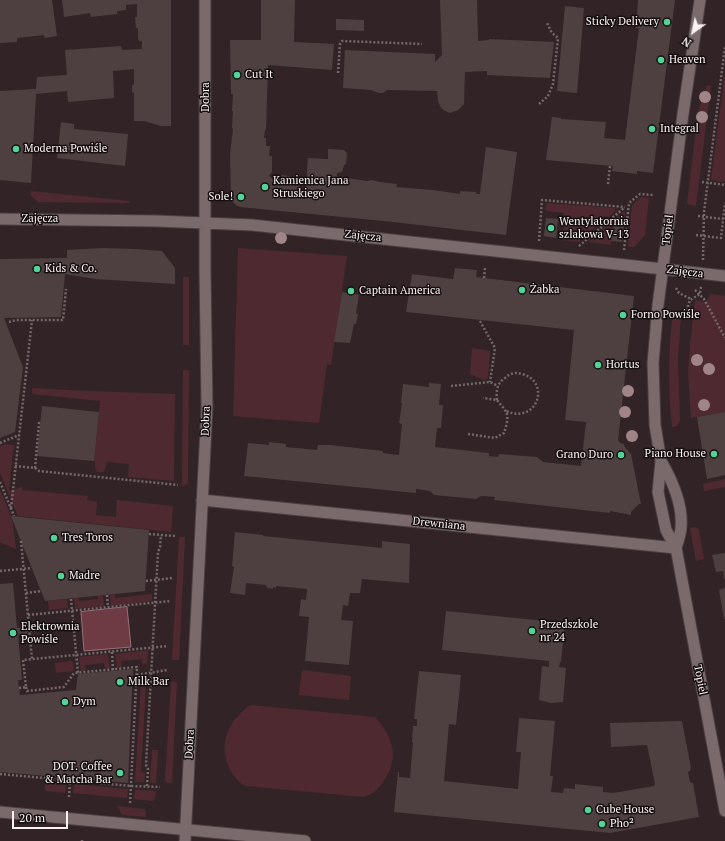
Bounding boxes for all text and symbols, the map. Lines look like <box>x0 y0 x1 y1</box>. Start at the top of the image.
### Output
north arrow <box>673 12 713 52</box>
place label: Sticky Delivery <box>586 15 659 29</box>
marker: Sticky Delivery <box>662 17 672 27</box>
text: N <box>679 34 694 50</box>
place label: Heaven <box>669 53 706 67</box>
marker: Heaven <box>656 55 666 65</box>
place label: Cut It <box>245 68 273 82</box>
marker: Cut It <box>232 70 242 80</box>
street label: Dobra <box>199 82 213 112</box>
place label: Integral <box>660 122 699 136</box>
marker: Integral <box>647 124 657 134</box>
place label: Moderna Powiśle <box>24 142 107 156</box>
marker: Moderna Powiśle <box>11 144 21 154</box>
place label: Kamienica Jana Struskiego <box>273 174 349 200</box>
marker: Kamienica Jana Struskiego <box>260 182 270 192</box>
place label: Sole! <box>209 190 233 204</box>
marker: Sole! <box>236 192 246 202</box>
street label: Zajęcza <box>22 212 58 226</box>
street label: Topiel <box>660 214 676 246</box>
place label: Wentylatornia szlakowa V-13 <box>559 215 629 241</box>
marker: Wentylatornia szlakowa V-13 <box>546 223 556 233</box>
street label: Zajęcza <box>344 228 382 244</box>
place label: Kids & Co. <box>45 262 97 276</box>
street label: Zajęcza <box>666 263 704 281</box>
marker: Kids & Co. <box>32 264 42 274</box>
place label: Żabka <box>530 283 559 297</box>
place label: Captain America <box>359 284 441 298</box>
marker: Żabka <box>517 285 527 295</box>
marker: Captain America <box>346 286 356 296</box>
place label: Forno Powiśle <box>631 308 700 322</box>
marker: Forno Powiśle <box>618 310 628 320</box>
place label: Hortus <box>606 358 639 372</box>
marker: Hortus <box>593 360 603 370</box>
street label: Dobra <box>199 406 213 436</box>
place label: Piano House <box>645 447 706 461</box>
place label: Grano Duro <box>556 448 613 462</box>
marker: Piano House <box>709 449 719 459</box>
marker: Grano Duro <box>616 450 626 460</box>
street label: Drewniana <box>412 515 466 533</box>
place label: Tres Toros <box>62 531 113 545</box>
marker: Tres Toros <box>49 533 59 543</box>
place label: Madre <box>69 569 100 583</box>
marker: Madre <box>56 571 66 581</box>
place label: Przedszkole nr 24 <box>540 618 598 644</box>
place label: Elektrownia Powiśle <box>21 620 80 646</box>
marker: Przedszkole nr 24 <box>527 626 537 636</box>
marker: Elektrownia Powiśle <box>8 628 18 638</box>
street label: Topiel <box>691 664 709 696</box>
place label: Milk Bar <box>128 675 169 689</box>
marker: Milk Bar <box>115 677 125 687</box>
place label: Dym <box>73 695 96 709</box>
marker: Dym <box>60 697 70 707</box>
street label: Dobra <box>183 729 197 759</box>
place label: DOT. Coffee & Matcha Bar <box>44 760 112 786</box>
marker: DOT. Coffee & Matcha Bar <box>115 768 125 778</box>
scale bar <box>14 803 70 829</box>
place label: Cube House <box>596 803 654 817</box>
marker: Cube House <box>583 805 593 815</box>
text: 20 m <box>19 810 45 825</box>
place label: Pho² <box>610 817 634 831</box>
marker: Pho² <box>597 819 607 829</box>

